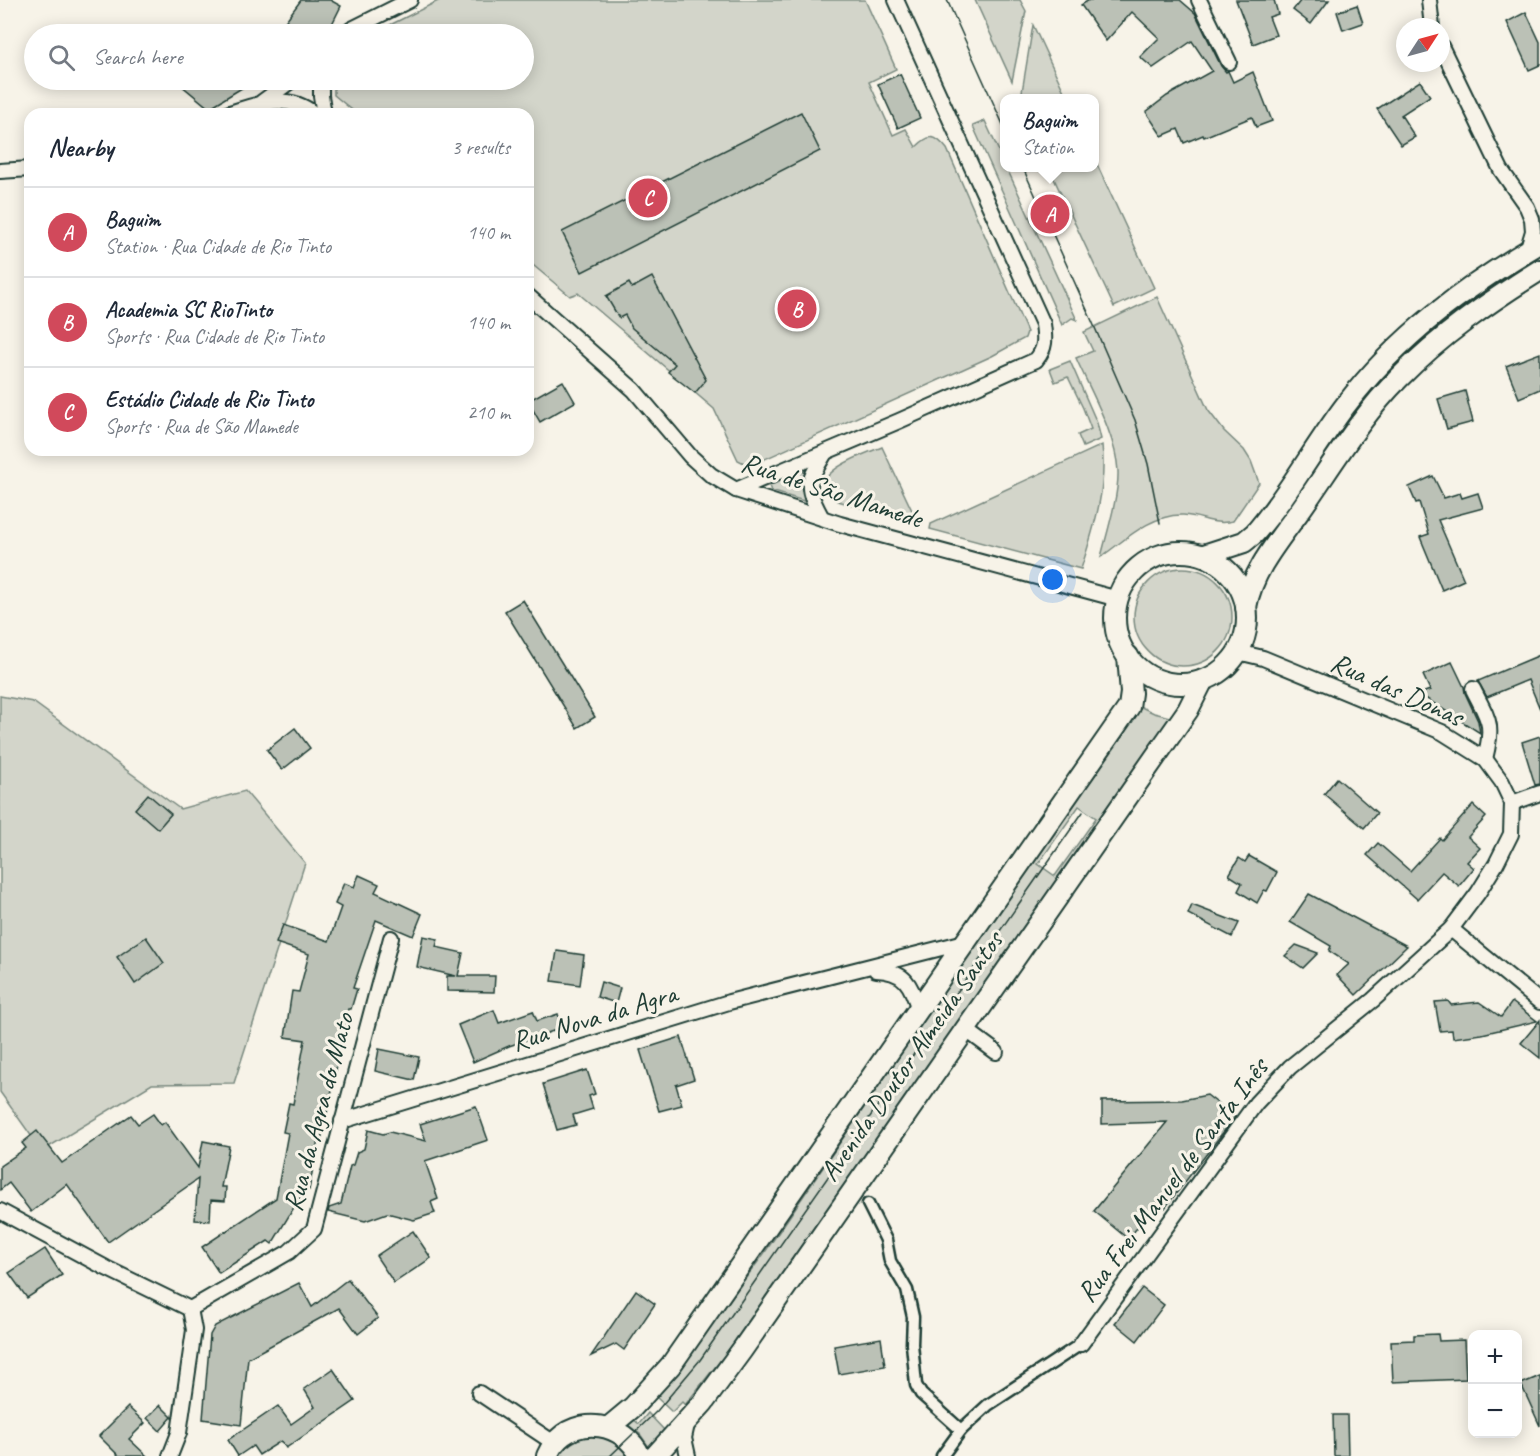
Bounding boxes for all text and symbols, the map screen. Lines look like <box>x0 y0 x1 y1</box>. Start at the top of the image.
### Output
north arrow <box>1396 18 1450 72</box>
search box <box>24 24 534 90</box>
icon: search <box>45 41 78 74</box>
text: Search here <box>93 43 183 71</box>
popup <box>1000 94 1099 172</box>
text: Baguim <box>1022 107 1077 135</box>
text: Nearby <box>48 131 113 164</box>
text: 3 results <box>451 135 510 160</box>
text: Station <box>1022 135 1074 160</box>
pin: C <box>628 176 668 220</box>
pin: A <box>1030 192 1070 236</box>
text: Baguim <box>105 206 160 234</box>
text: A <box>62 220 73 245</box>
text: 140 m <box>467 220 510 245</box>
text: Station · Rua Cidade de Rio Tinto <box>105 234 331 259</box>
pin: B <box>778 286 816 332</box>
text: Academia SC RioTinto <box>105 296 272 324</box>
text: B <box>62 310 73 335</box>
text: 140 m <box>467 310 510 335</box>
text: Sports · Rua Cidade de Rio Tinto <box>105 324 324 349</box>
text: Estádio Cidade de Rio Tinto <box>105 386 314 414</box>
text: C <box>63 400 72 425</box>
text: 210 m <box>467 400 510 425</box>
text: Sports · Rua de São Mamede <box>105 414 298 439</box>
street label: Rua de São Mamede <box>737 444 929 536</box>
your location <box>1038 565 1067 594</box>
street label: Rua das Donas <box>1325 644 1471 735</box>
street label: Avenida Doutor Almeida Santos <box>811 922 1012 1188</box>
street label: Rua Nova da Agra <box>507 975 683 1059</box>
street label: Rua da Agra do Mato <box>275 1007 362 1215</box>
street label: Rua Frei Manuel de Santa Inês <box>1069 1049 1277 1309</box>
map controls <box>1468 1330 1522 1438</box>
button: + <box>1468 1330 1522 1384</box>
button: − <box>1468 1384 1522 1438</box>

